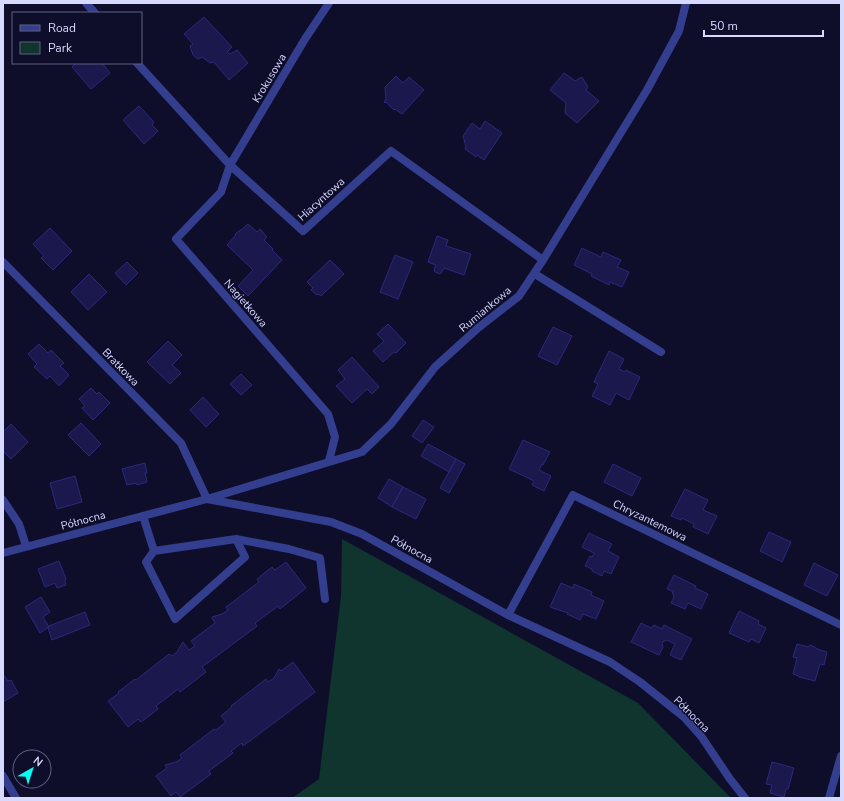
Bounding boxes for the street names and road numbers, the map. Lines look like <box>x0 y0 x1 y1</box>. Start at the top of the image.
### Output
street label: Krokusowa <box>249 51 290 106</box>
street label: Hiacyntowa <box>295 174 348 225</box>
street label: Nagietkowa <box>221 276 271 331</box>
street label: Rumiankowa <box>456 283 515 336</box>
street label: Bratkowa <box>99 345 143 390</box>
street label: Chryzantemowa <box>610 496 689 545</box>
street label: Północna <box>59 507 107 534</box>
street label: Północna <box>388 532 435 567</box>
street label: Północna <box>670 693 713 736</box>

